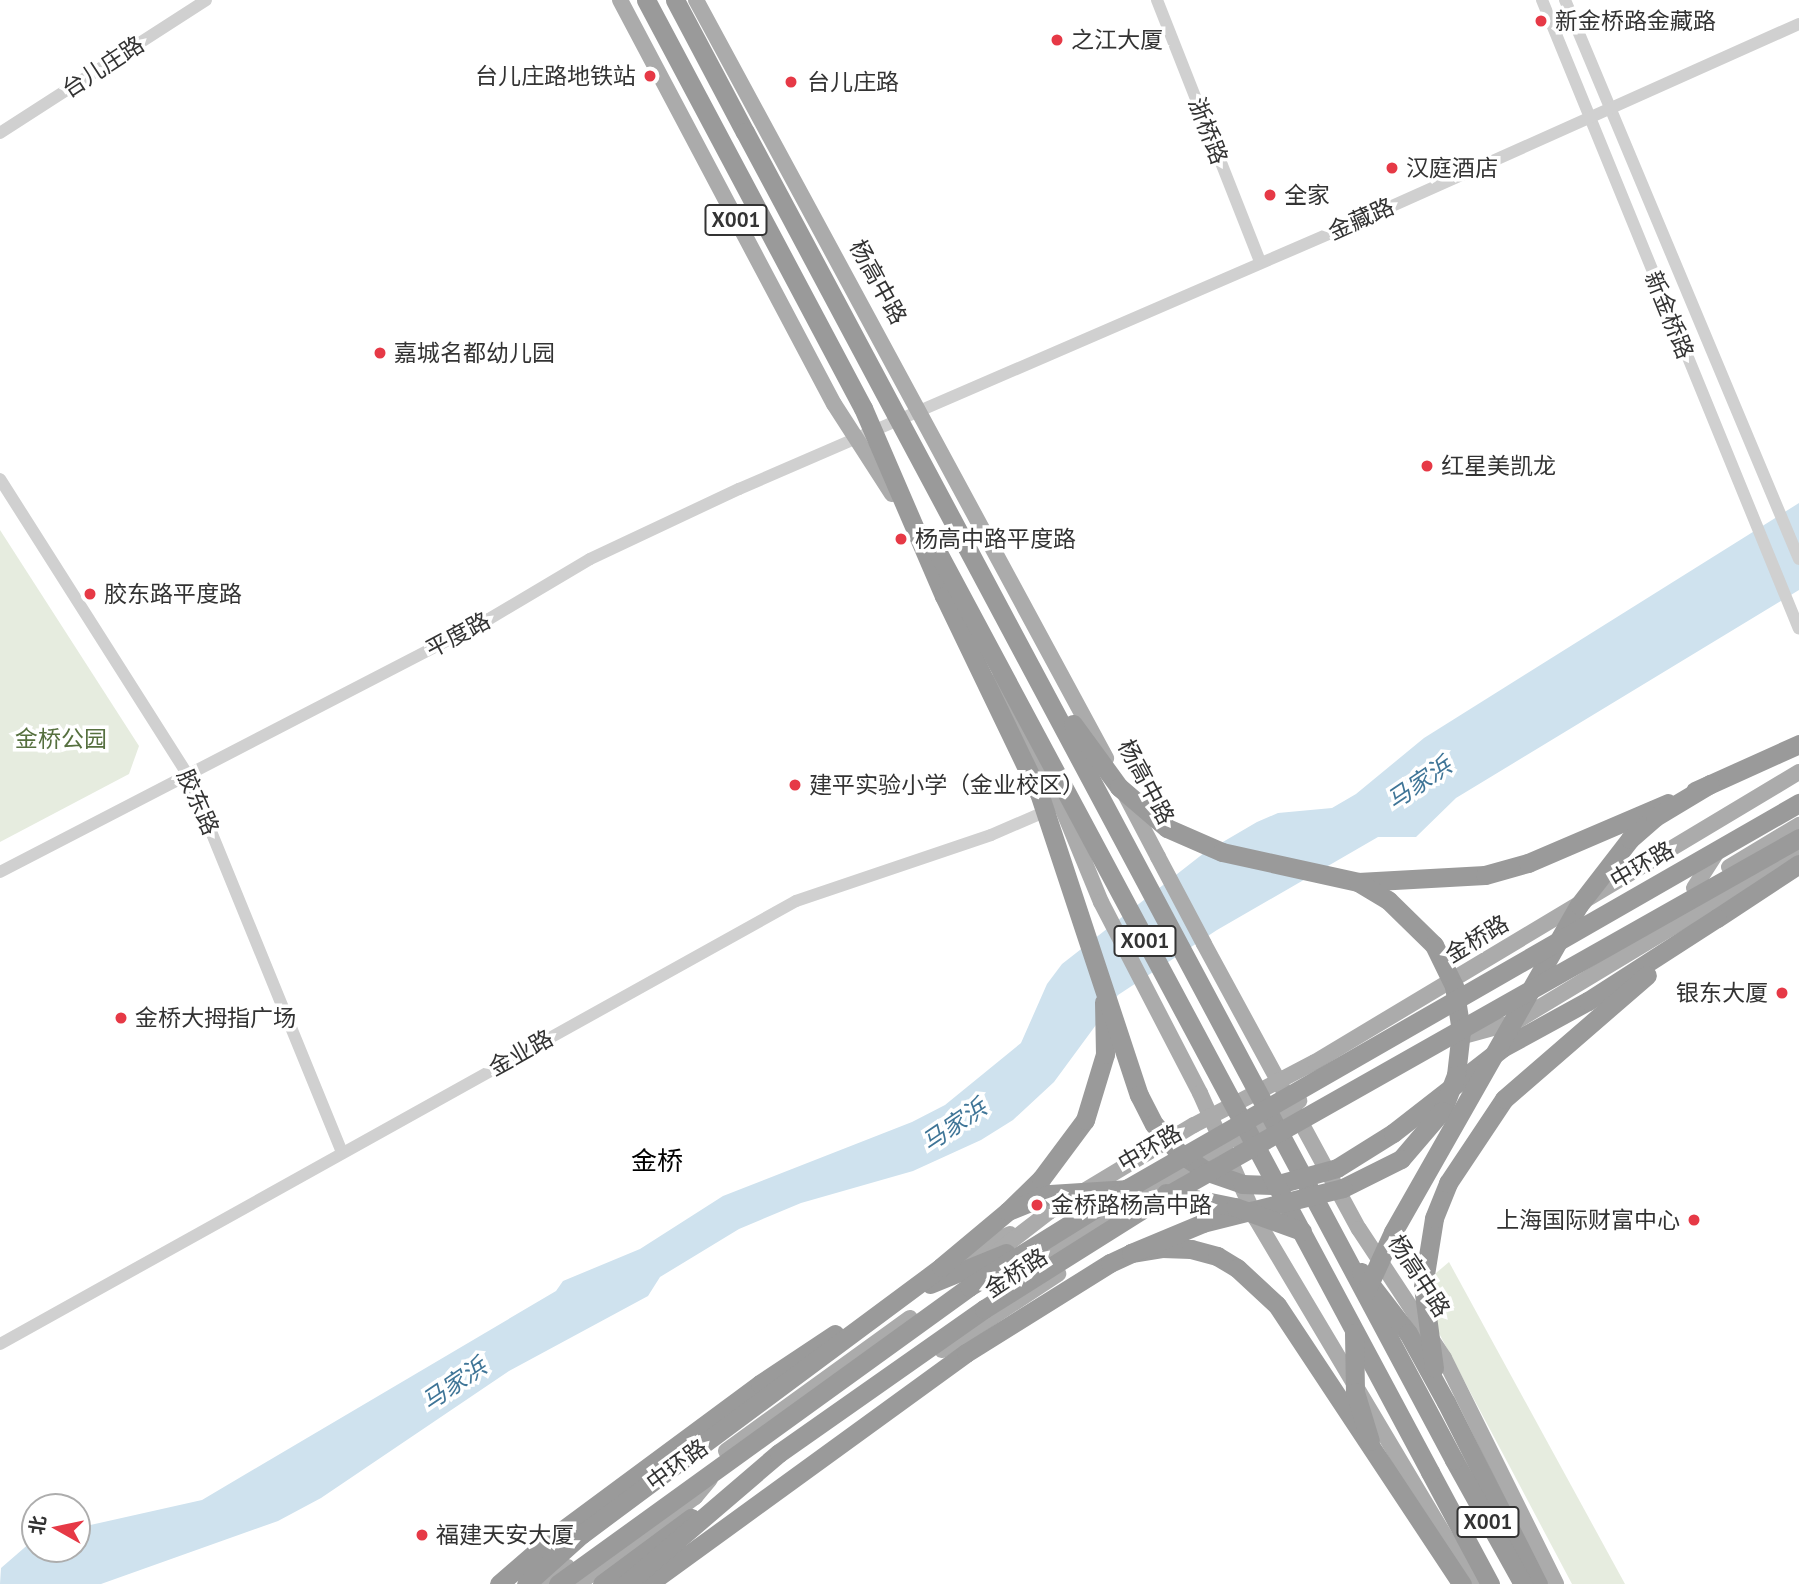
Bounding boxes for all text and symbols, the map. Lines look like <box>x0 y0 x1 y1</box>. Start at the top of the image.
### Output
place label: 新金桥路金藏路 <box>1555 7 1716 35</box>
marker: 新金桥路金藏路 <box>1533 13 1549 29</box>
place label: 之江大厦 <box>1071 26 1163 54</box>
street label: 台儿庄路 <box>57 30 149 104</box>
marker: 之江大厦 <box>1049 32 1065 48</box>
place label: 台儿庄路地铁站 <box>475 62 636 90</box>
marker: 台儿庄路地铁站 <box>642 68 658 84</box>
place label: 台儿庄路 <box>807 68 899 96</box>
marker: 台儿庄路 <box>781 72 801 92</box>
street label: 浙桥路 <box>1183 94 1233 168</box>
place label: 汉庭酒店 <box>1406 154 1498 182</box>
marker: 汉庭酒店 <box>1384 160 1400 176</box>
place label: 全家 <box>1284 181 1330 209</box>
marker: 全家 <box>1262 187 1278 203</box>
street label: 金藏路 <box>1324 192 1398 246</box>
road number: X001 <box>703 202 769 238</box>
street label: 杨高中路 <box>844 235 912 329</box>
street label: 新金桥路 <box>1639 267 1699 363</box>
place label: 嘉城名都幼儿园 <box>394 339 555 367</box>
marker: 嘉城名都幼儿园 <box>372 345 388 361</box>
place label: 红星美凯龙 <box>1441 452 1556 480</box>
marker: 红星美凯龙 <box>1419 458 1435 474</box>
place label: 杨高中路平度路 <box>915 525 1076 553</box>
marker: 杨高中路平度路 <box>893 531 909 547</box>
place label: 胶东路平度路 <box>104 580 242 608</box>
marker: 胶东路平度路 <box>82 586 98 602</box>
street label: 平度路 <box>421 607 495 663</box>
park label: 金桥公园 <box>15 725 107 753</box>
street label: 杨高中路 <box>1112 735 1180 829</box>
water label: 马家浜 <box>1381 751 1457 815</box>
street label: 胶东路 <box>171 765 225 839</box>
place label: 建平实验小学（金业校区） <box>809 771 1085 799</box>
marker: 建平实验小学（金业校区） <box>787 777 803 793</box>
street label: 中环路 <box>1605 836 1679 894</box>
street label: 金桥路 <box>1440 909 1514 969</box>
road number: X001 <box>1112 923 1178 958</box>
place label: 银东大厦 <box>1676 979 1768 1007</box>
marker: 银东大厦 <box>1774 985 1790 1001</box>
place label: 金桥大拇指广场 <box>135 1004 296 1032</box>
marker: 金桥大拇指广场 <box>113 1010 129 1026</box>
street label: 金业路 <box>484 1024 558 1082</box>
water label: 马家浜 <box>916 1093 992 1157</box>
street label: 中环路 <box>1113 1119 1187 1177</box>
district label: 金桥 <box>631 1145 683 1177</box>
place label: 金桥路杨高中路 <box>1051 1191 1212 1219</box>
marker: 金桥路杨高中路 <box>1029 1197 1045 1213</box>
place label: 上海国际财富中心 <box>1496 1206 1680 1234</box>
marker: 上海国际财富中心 <box>1686 1212 1702 1228</box>
street label: 杨高中路 <box>1382 1230 1456 1322</box>
street label: 金桥路 <box>980 1243 1052 1303</box>
water label: 马家浜 <box>416 1352 492 1416</box>
street label: 中环路 <box>641 1434 713 1496</box>
north arrow <box>21 1493 91 1563</box>
road number: X001 <box>1455 1504 1521 1540</box>
text: 北 <box>24 1514 51 1536</box>
place label: 福建天安大厦 <box>436 1521 574 1549</box>
marker: 福建天安大厦 <box>414 1527 430 1543</box>

